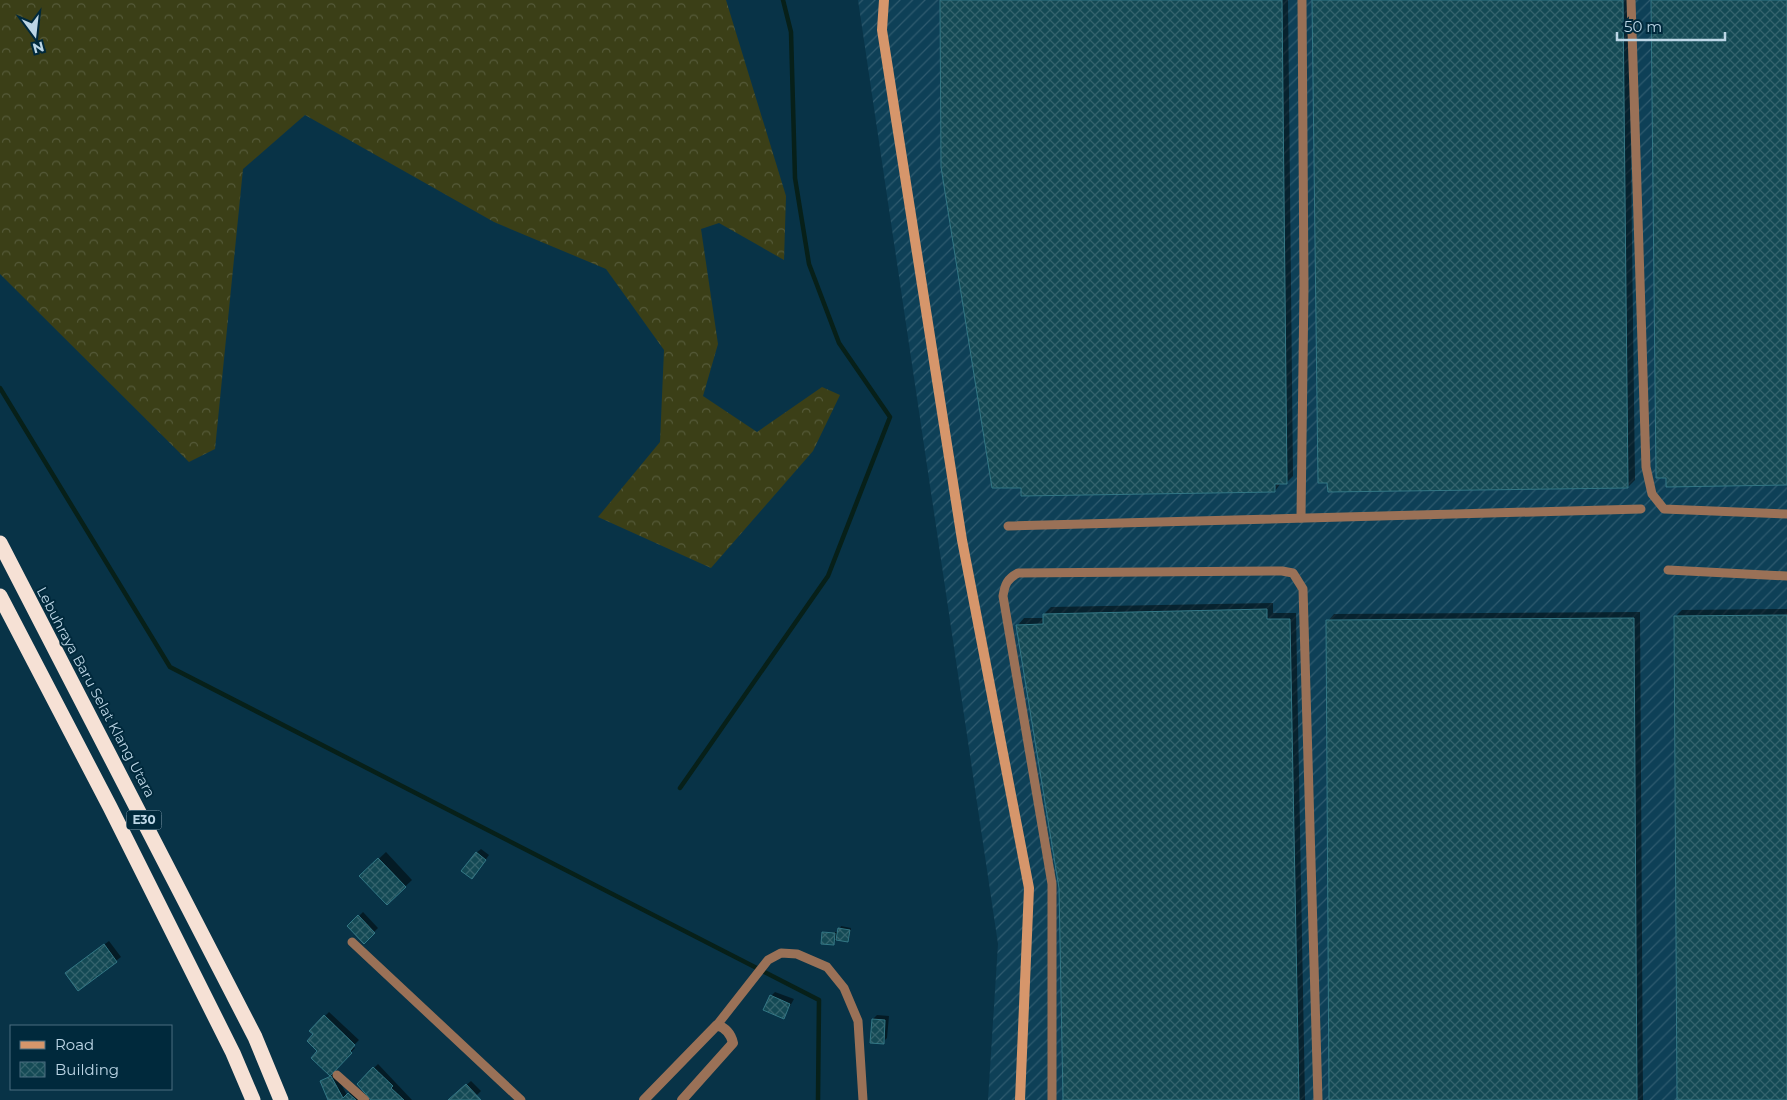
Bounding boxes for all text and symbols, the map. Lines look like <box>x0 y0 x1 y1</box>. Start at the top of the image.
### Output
north arrow <box>10 10 60 60</box>
scale bar <box>1617 10 1724 42</box>
text: 50 m <box>1624 17 1662 36</box>
text: N <box>31 37 46 58</box>
street label: Lebuhraya Baru Selat Klang Utara <box>33 584 159 800</box>
road number: E30 <box>126 810 162 830</box>
legend <box>10 1025 172 1090</box>
text: Road <box>55 1035 94 1054</box>
text: Building <box>55 1060 119 1079</box>

